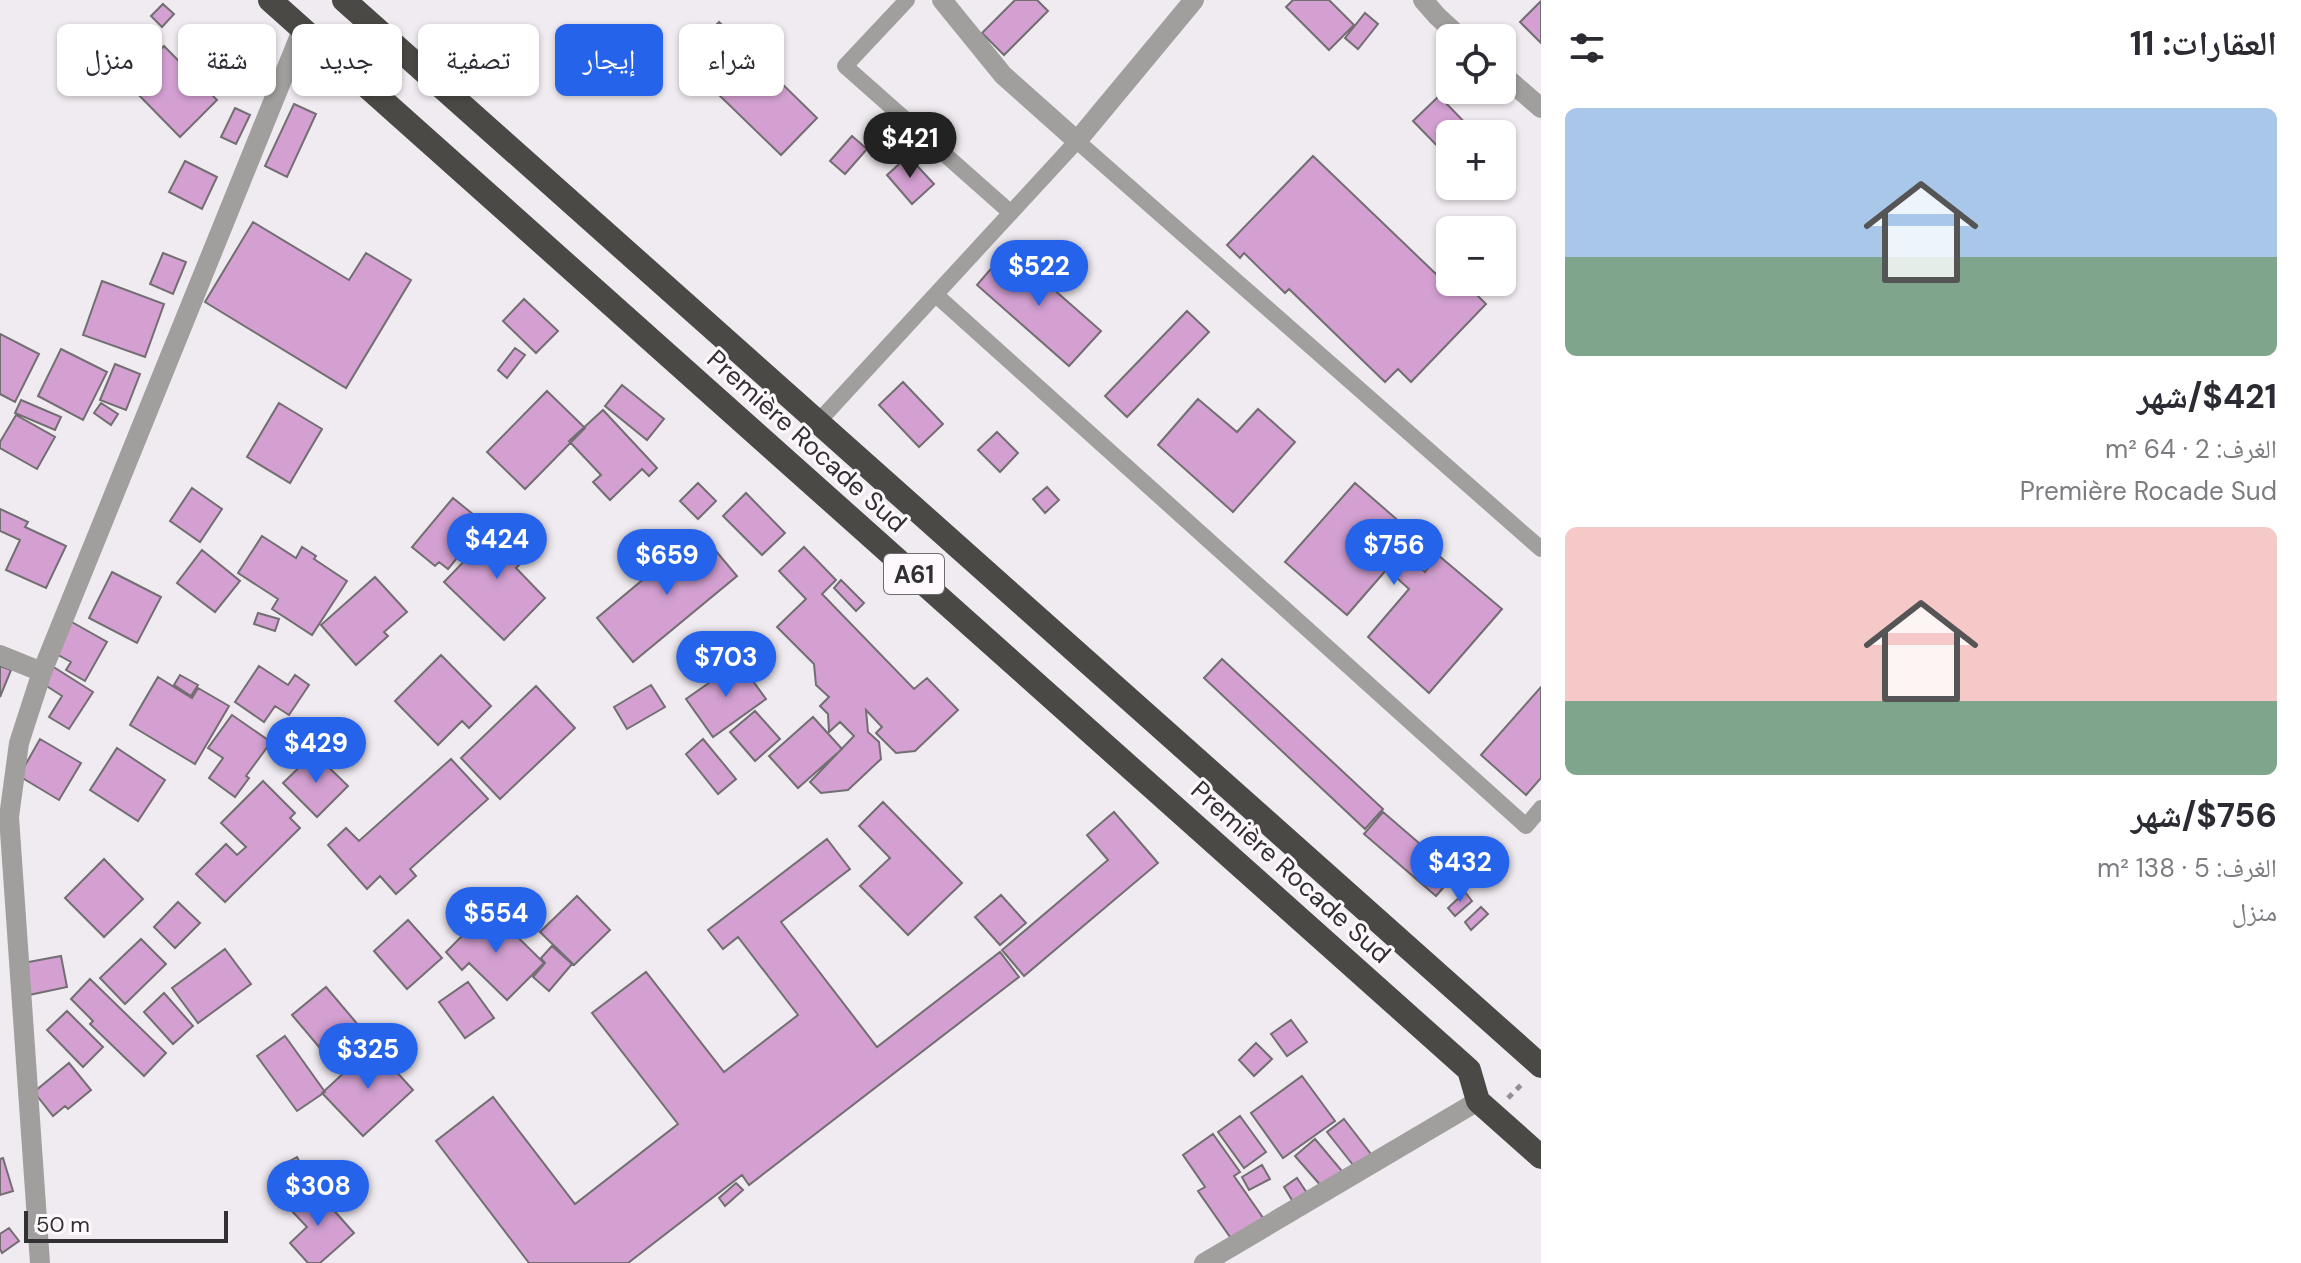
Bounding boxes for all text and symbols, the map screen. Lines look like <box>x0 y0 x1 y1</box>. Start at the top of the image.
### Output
text: العقارات: 11 <box>2130 21 2277 66</box>
chip: منزل <box>57 24 162 96</box>
chip: شقة <box>178 24 276 96</box>
chip: جديد <box>292 24 402 96</box>
chip: تصفية <box>418 24 539 96</box>
chip: إيجار <box>555 24 663 96</box>
chip: شراء <box>679 24 784 96</box>
map controls <box>1436 24 1516 296</box>
button: locate <box>1436 24 1516 104</box>
icon: filters <box>1565 26 1609 70</box>
pin: $421 <box>863 112 957 180</box>
button: + <box>1436 120 1516 200</box>
text: $421 <box>881 121 939 155</box>
icon: home <box>1849 160 1993 304</box>
button: − <box>1436 216 1516 296</box>
pin: $522 <box>992 240 1086 308</box>
text: $522 <box>1008 249 1070 283</box>
street label: Première Rocade Sud <box>700 342 914 540</box>
text: $421/شهر <box>2137 374 2277 419</box>
text: الغرف: 2 · 64 m² <box>2105 432 2277 466</box>
text: Première Rocade Sud <box>2020 474 2277 508</box>
pin: $424 <box>450 513 544 581</box>
pin: $756 <box>1347 519 1441 587</box>
text: $424 <box>465 522 529 556</box>
text: $756 <box>1363 528 1425 562</box>
pin: $659 <box>620 529 714 597</box>
text: $659 <box>635 538 699 572</box>
road number: A61 <box>884 554 944 594</box>
icon: home <box>1849 579 1993 723</box>
pin: $703 <box>679 631 773 699</box>
text: $703 <box>694 640 758 674</box>
pin: $429 <box>269 717 363 785</box>
text: $429 <box>284 726 348 760</box>
street label: Première Rocade Sud <box>1184 773 1398 971</box>
text: $756/شهر <box>2131 793 2277 838</box>
pin: $432 <box>1413 836 1507 904</box>
text: $432 <box>1428 845 1492 879</box>
text: الغرف: 5 · 138 m² <box>2097 851 2277 885</box>
pin: $554 <box>449 887 543 955</box>
text: منزل <box>2232 895 2277 929</box>
text: $554 <box>464 896 528 930</box>
pin: $325 <box>321 1023 415 1091</box>
text: $325 <box>337 1032 399 1066</box>
pin: $308 <box>271 1160 365 1228</box>
text: $308 <box>285 1169 351 1203</box>
scale bar <box>24 1207 228 1243</box>
text: 50 m <box>36 1210 90 1239</box>

